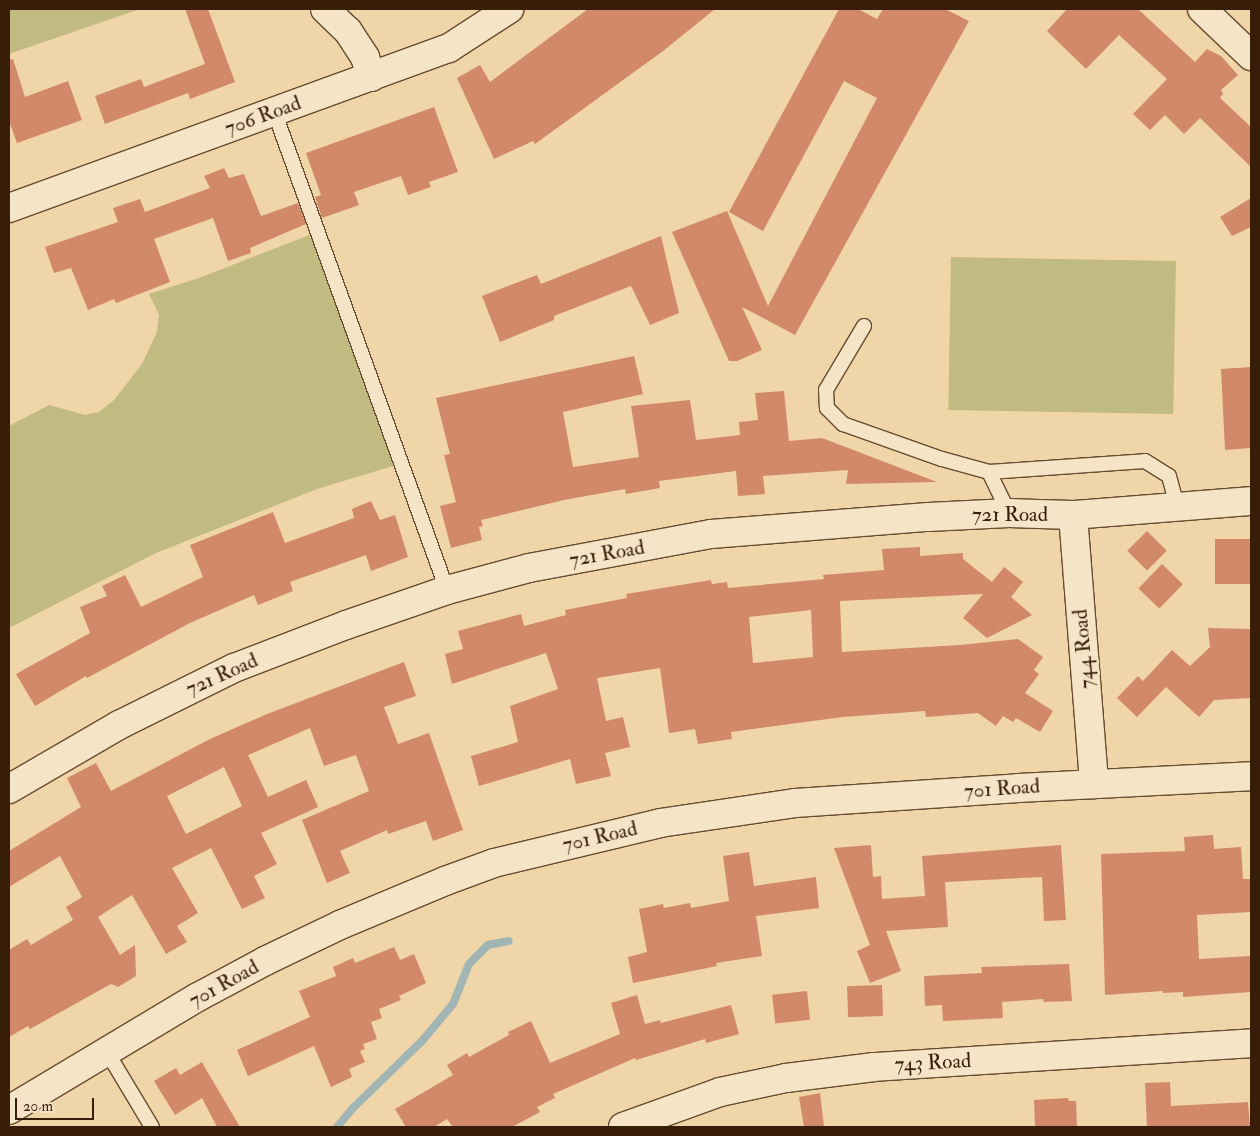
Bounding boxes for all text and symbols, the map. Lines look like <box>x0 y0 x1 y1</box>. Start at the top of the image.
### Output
street label: 706 Road <box>221 91 305 141</box>
street label: 721 Road <box>972 502 1048 528</box>
street label: 721 Road <box>567 535 647 573</box>
street label: 744 Road <box>1068 608 1100 690</box>
street label: 721 Road <box>182 648 262 702</box>
street label: 701 Road <box>963 774 1041 804</box>
street label: 701 Road <box>560 816 640 858</box>
street label: 701 Road <box>185 955 263 1013</box>
street label: 743 Road <box>894 1048 972 1078</box>
scale bar <box>18 1088 96 1120</box>
text: 20 m <box>23 1097 53 1116</box>

